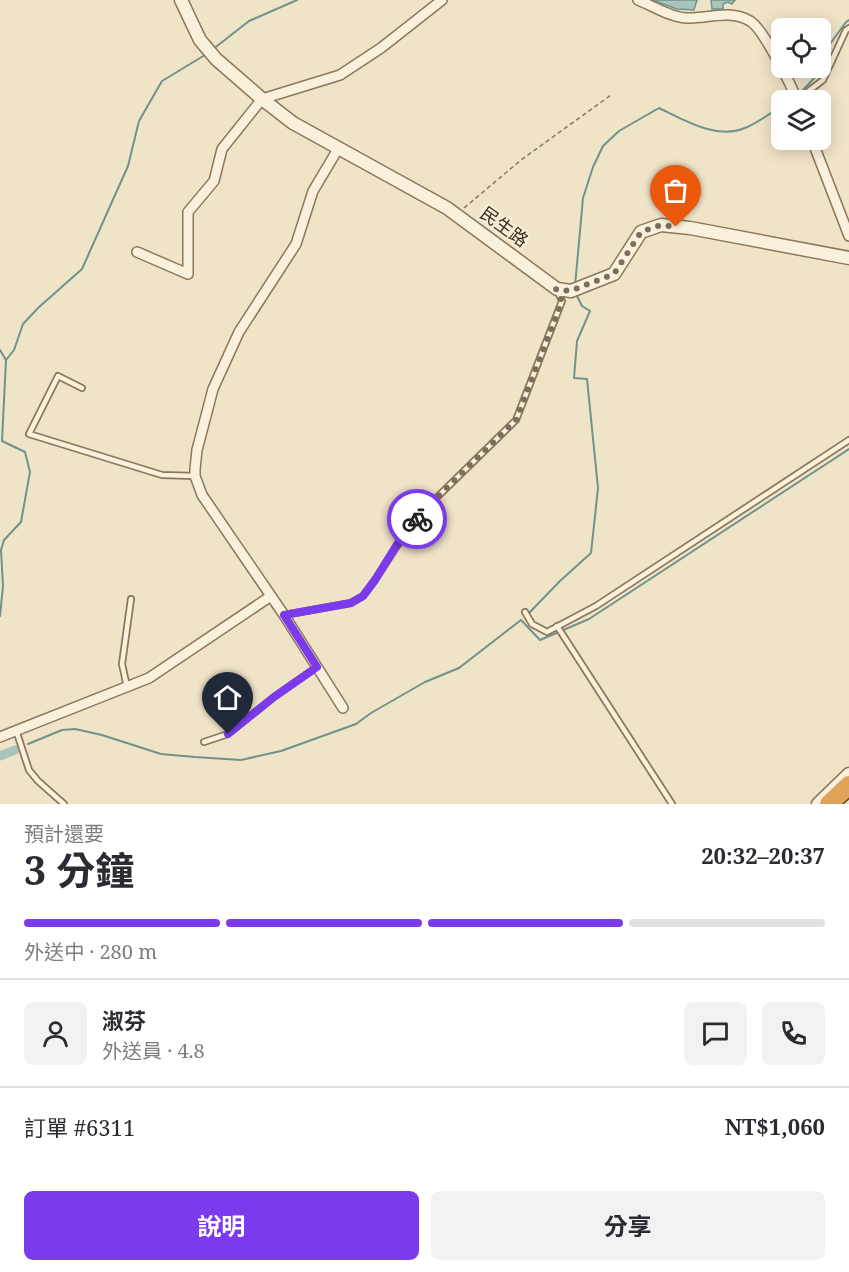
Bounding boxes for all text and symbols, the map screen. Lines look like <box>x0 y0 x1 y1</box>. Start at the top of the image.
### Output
map controls <box>771 18 831 150</box>
button: locate <box>771 18 831 78</box>
button: layers <box>771 90 831 150</box>
pin <box>650 165 701 227</box>
icon: bag <box>659 174 692 207</box>
street label: 民生路 <box>476 201 533 252</box>
courier <box>387 489 447 549</box>
icon: bike <box>401 503 434 536</box>
pin <box>202 672 253 734</box>
icon: home <box>211 681 244 714</box>
text: 預計還要 <box>24 820 104 847</box>
text: 20:32–20:37 <box>701 840 825 870</box>
text: 3 分鐘 <box>24 843 134 896</box>
text: 外送中 · 280 m <box>24 938 157 965</box>
button: person <box>24 1002 87 1065</box>
button: chat <box>684 1002 747 1065</box>
button: phone <box>762 1002 825 1065</box>
text: 淑芬 <box>102 1005 146 1035</box>
text: 外送員 · 4.8 <box>102 1037 205 1064</box>
text: NT$1,060 <box>725 1111 825 1141</box>
text: 訂單 #6311 <box>24 1112 135 1142</box>
button: 說明 <box>24 1191 419 1260</box>
button: 分享 <box>431 1191 825 1260</box>

